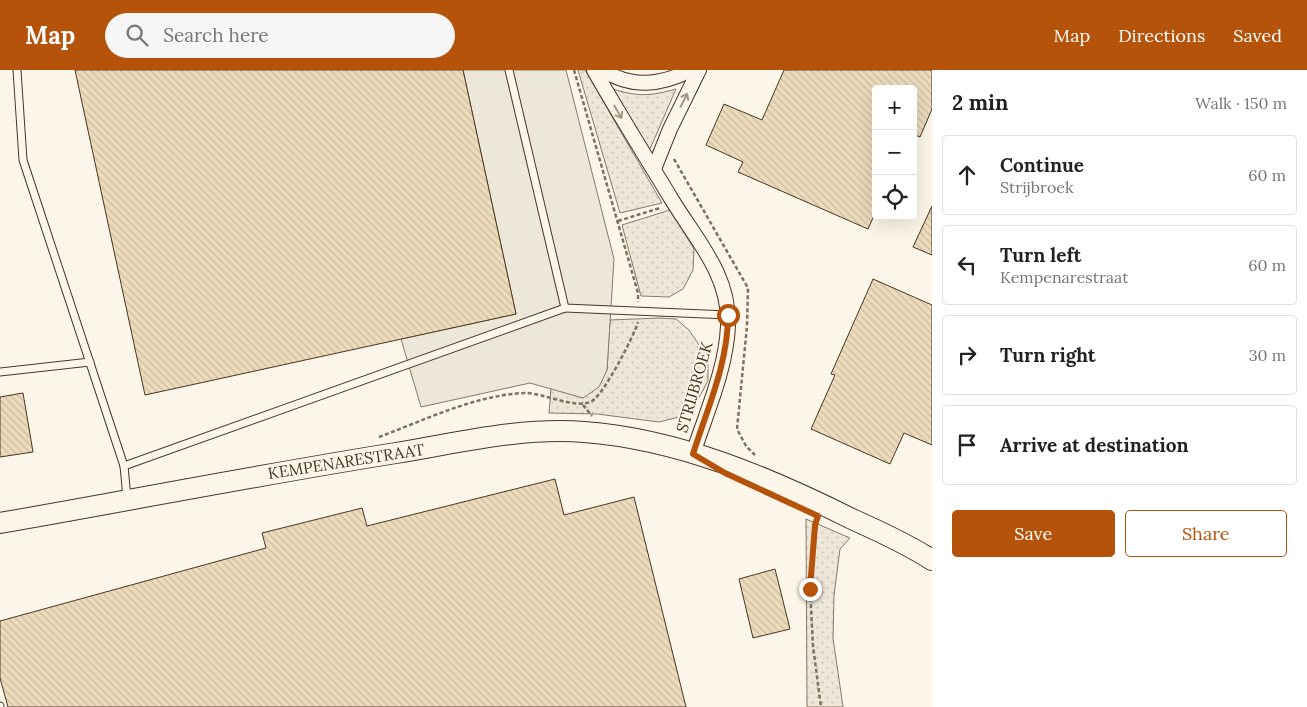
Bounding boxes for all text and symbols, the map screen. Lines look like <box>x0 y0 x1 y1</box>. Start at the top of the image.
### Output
search box <box>105 13 455 58</box>
text: Map <box>25 20 75 51</box>
icon: search <box>123 21 151 49</box>
text: Search here <box>163 23 269 47</box>
text: Map <box>1054 24 1090 47</box>
text: Directions <box>1118 24 1205 47</box>
text: Saved <box>1233 24 1282 47</box>
map controls <box>872 85 917 220</box>
button: + <box>872 85 917 130</box>
text: 2 min <box>952 89 1008 116</box>
one-way arrow <box>679 92 689 107</box>
text: Walk · 150 m <box>1195 93 1287 113</box>
one-way arrow <box>613 105 623 119</box>
button: − <box>872 130 917 175</box>
text: Continue <box>1000 153 1084 177</box>
icon: ahead <box>953 161 981 189</box>
text: 60 m <box>1248 165 1286 185</box>
button: locate <box>872 175 917 220</box>
text: Strijbroek <box>1000 177 1074 197</box>
text: Turn left <box>1000 243 1081 267</box>
icon: left <box>953 251 981 279</box>
text: 60 m <box>1248 255 1286 275</box>
text: Kempenarestraat <box>1000 267 1128 287</box>
route start <box>717 304 740 327</box>
street label: STRIJBROEK <box>671 339 717 435</box>
icon: right <box>953 341 981 369</box>
text: Turn right <box>1000 343 1096 367</box>
text: 30 m <box>1249 345 1286 365</box>
icon: arrive <box>953 431 981 459</box>
text: Arrive at destination <box>1000 433 1189 457</box>
street label: KEMPENARESTRAAT <box>266 439 426 483</box>
button: Save <box>952 510 1115 557</box>
button: Share <box>1125 510 1287 557</box>
route end <box>799 578 822 601</box>

